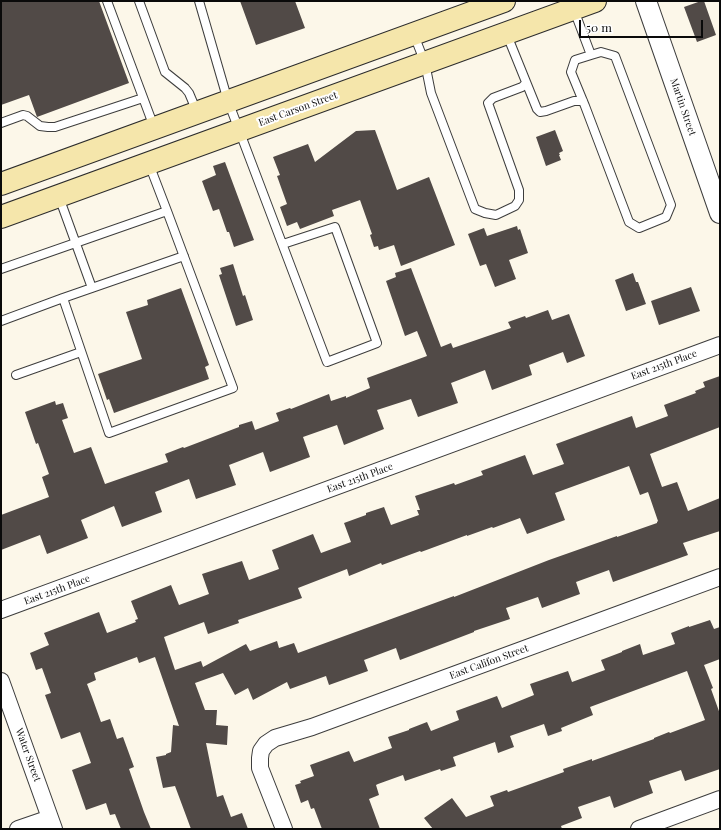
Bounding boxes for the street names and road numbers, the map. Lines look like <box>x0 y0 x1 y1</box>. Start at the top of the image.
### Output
street label: Martin Street <box>668 77 698 137</box>
street label: East Carson Street <box>257 89 339 129</box>
street label: East 215th Place <box>629 347 699 383</box>
street label: East 215th Place <box>325 460 395 496</box>
street label: East 215th Place <box>22 572 92 608</box>
street label: East Califon Street <box>448 642 530 682</box>
street label: Water Street <box>13 727 43 783</box>

